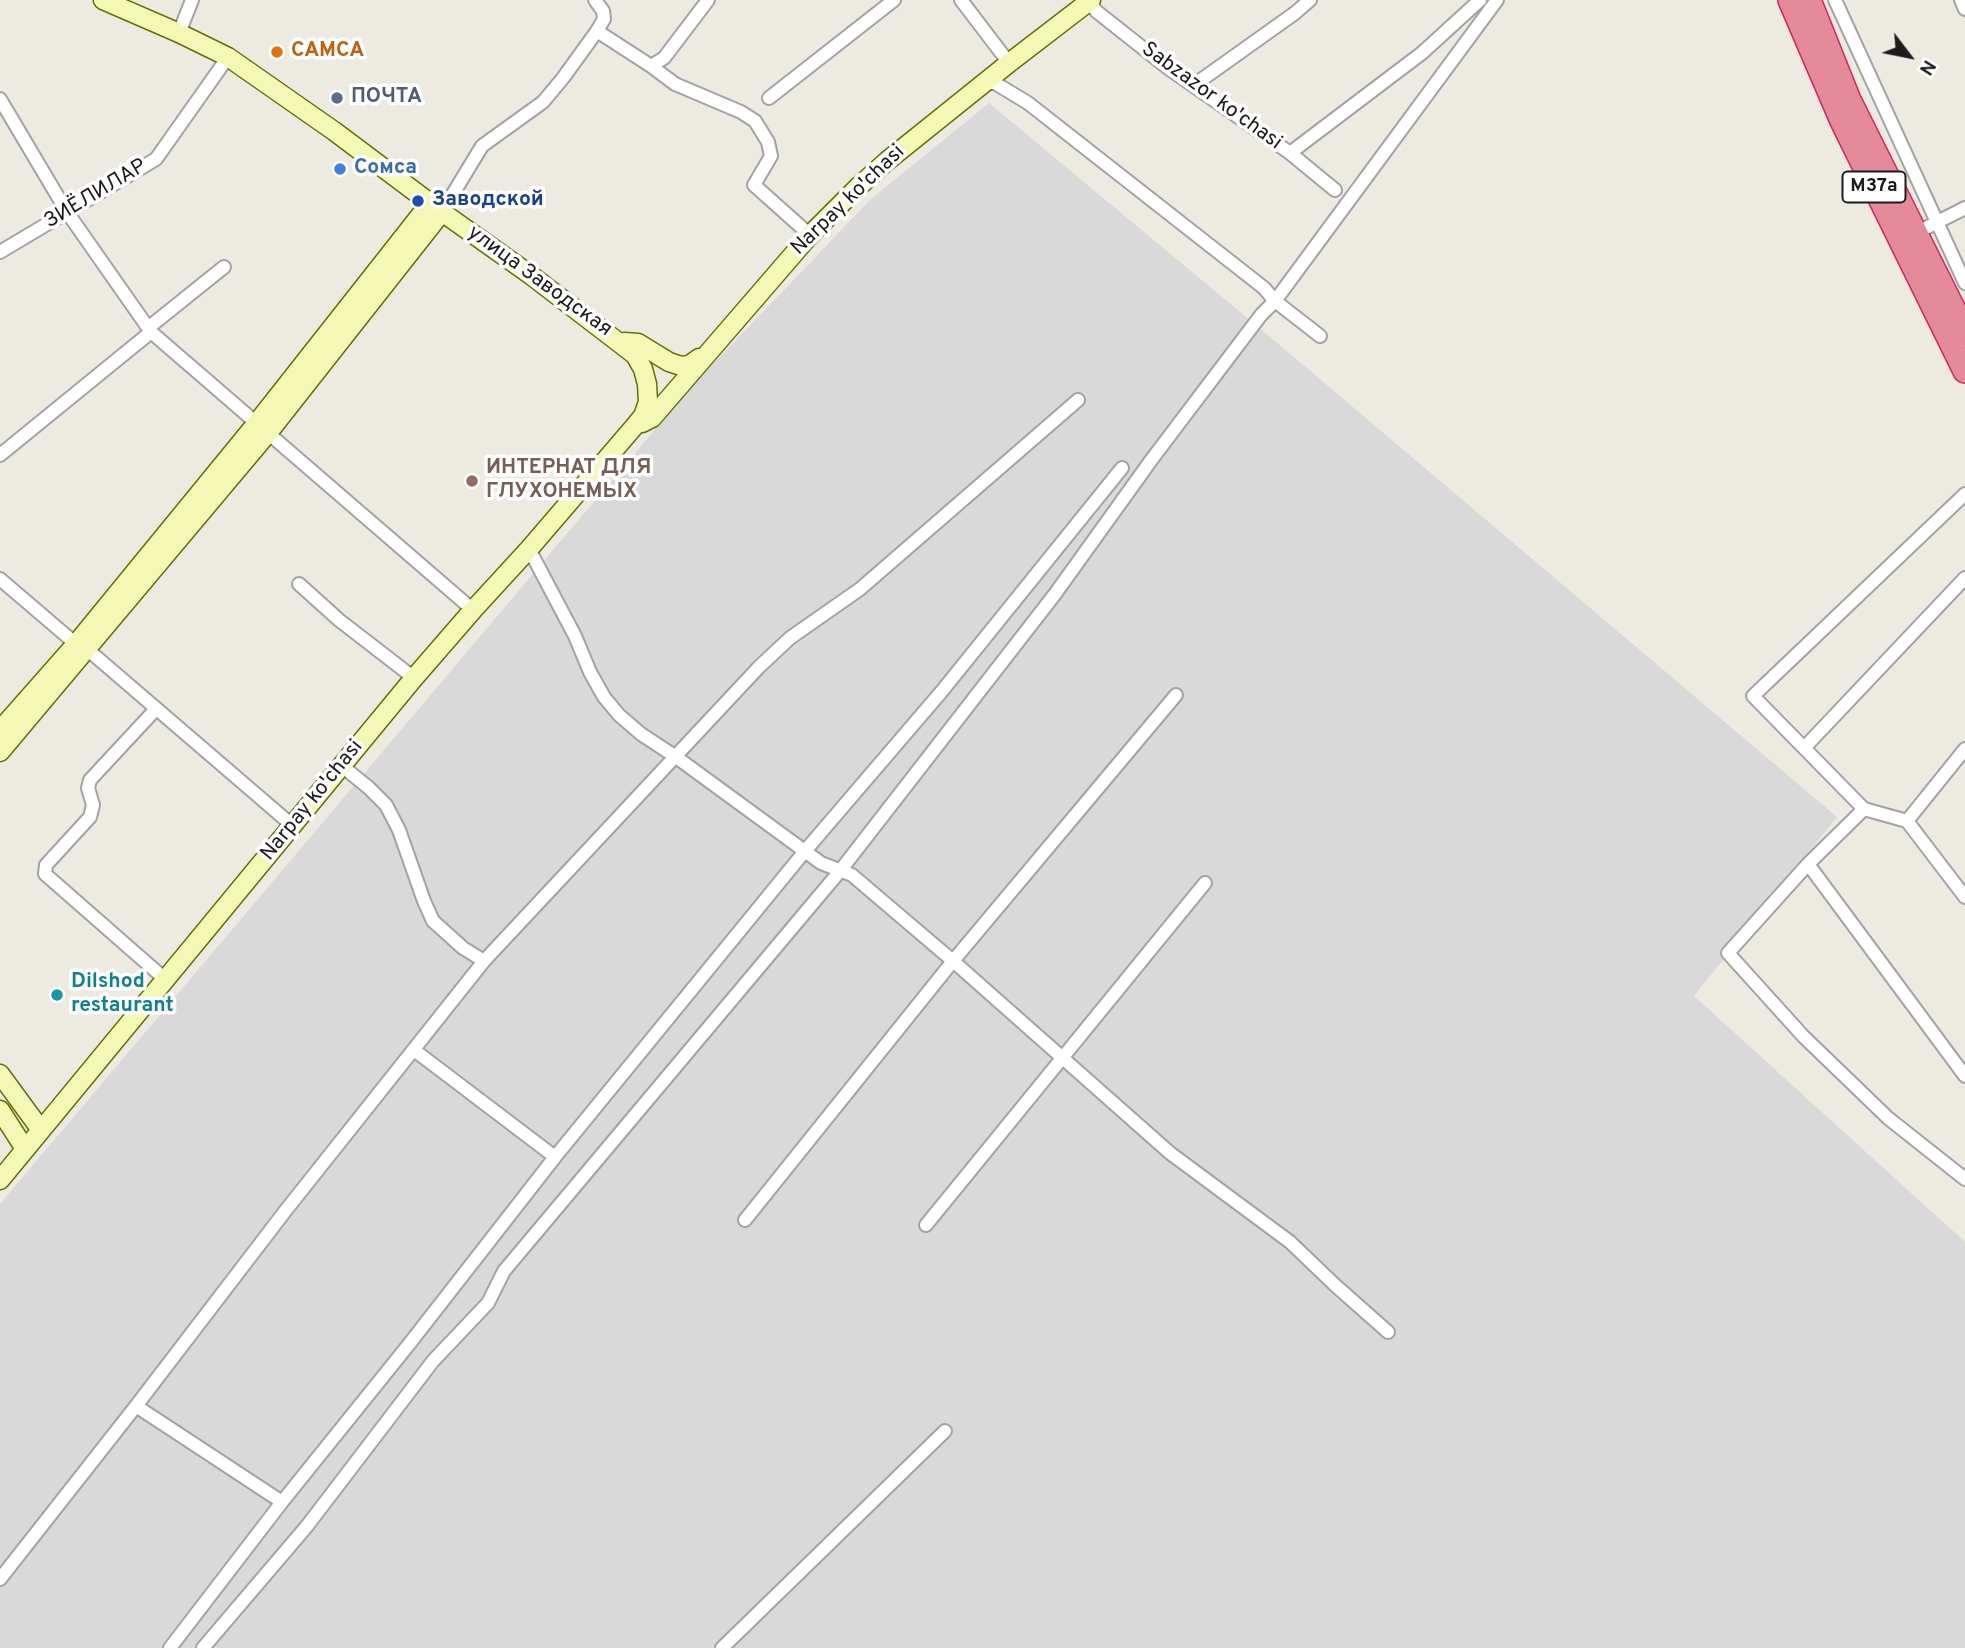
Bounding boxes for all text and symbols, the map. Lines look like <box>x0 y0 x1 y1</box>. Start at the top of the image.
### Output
north arrow <box>1874 21 1944 91</box>
street label: Sabzazor ko'chasi <box>1136 38 1286 156</box>
place label: САМСА <box>291 39 364 65</box>
marker: САМСА <box>269 44 285 60</box>
text: N <box>1913 55 1941 79</box>
place label: ПОЧТА <box>351 85 422 111</box>
marker: ПОЧТА <box>329 90 345 106</box>
street label: Narpay ko'chasi <box>787 140 911 262</box>
street label: ЗИЁЛИЛАР <box>40 155 152 235</box>
place label: Сомса <box>354 156 417 182</box>
marker: Сомса <box>332 161 348 177</box>
road number: M37a <box>1842 172 1906 202</box>
place label: Заводской <box>432 188 544 214</box>
marker: Заводской <box>410 193 426 209</box>
street label: улица Заводская <box>462 221 616 343</box>
place label: ИНТЕРНАТ ДЛЯ ГЛУХОНЕМЫХ <box>486 456 651 506</box>
marker: ИНТЕРНАТ ДЛЯ ГЛУХОНЕМЫХ <box>464 473 480 489</box>
street label: Narpay ko'chasi <box>257 735 369 867</box>
place label: Dilshod restaurant <box>71 970 174 1020</box>
marker: Dilshod restaurant <box>49 987 65 1003</box>

